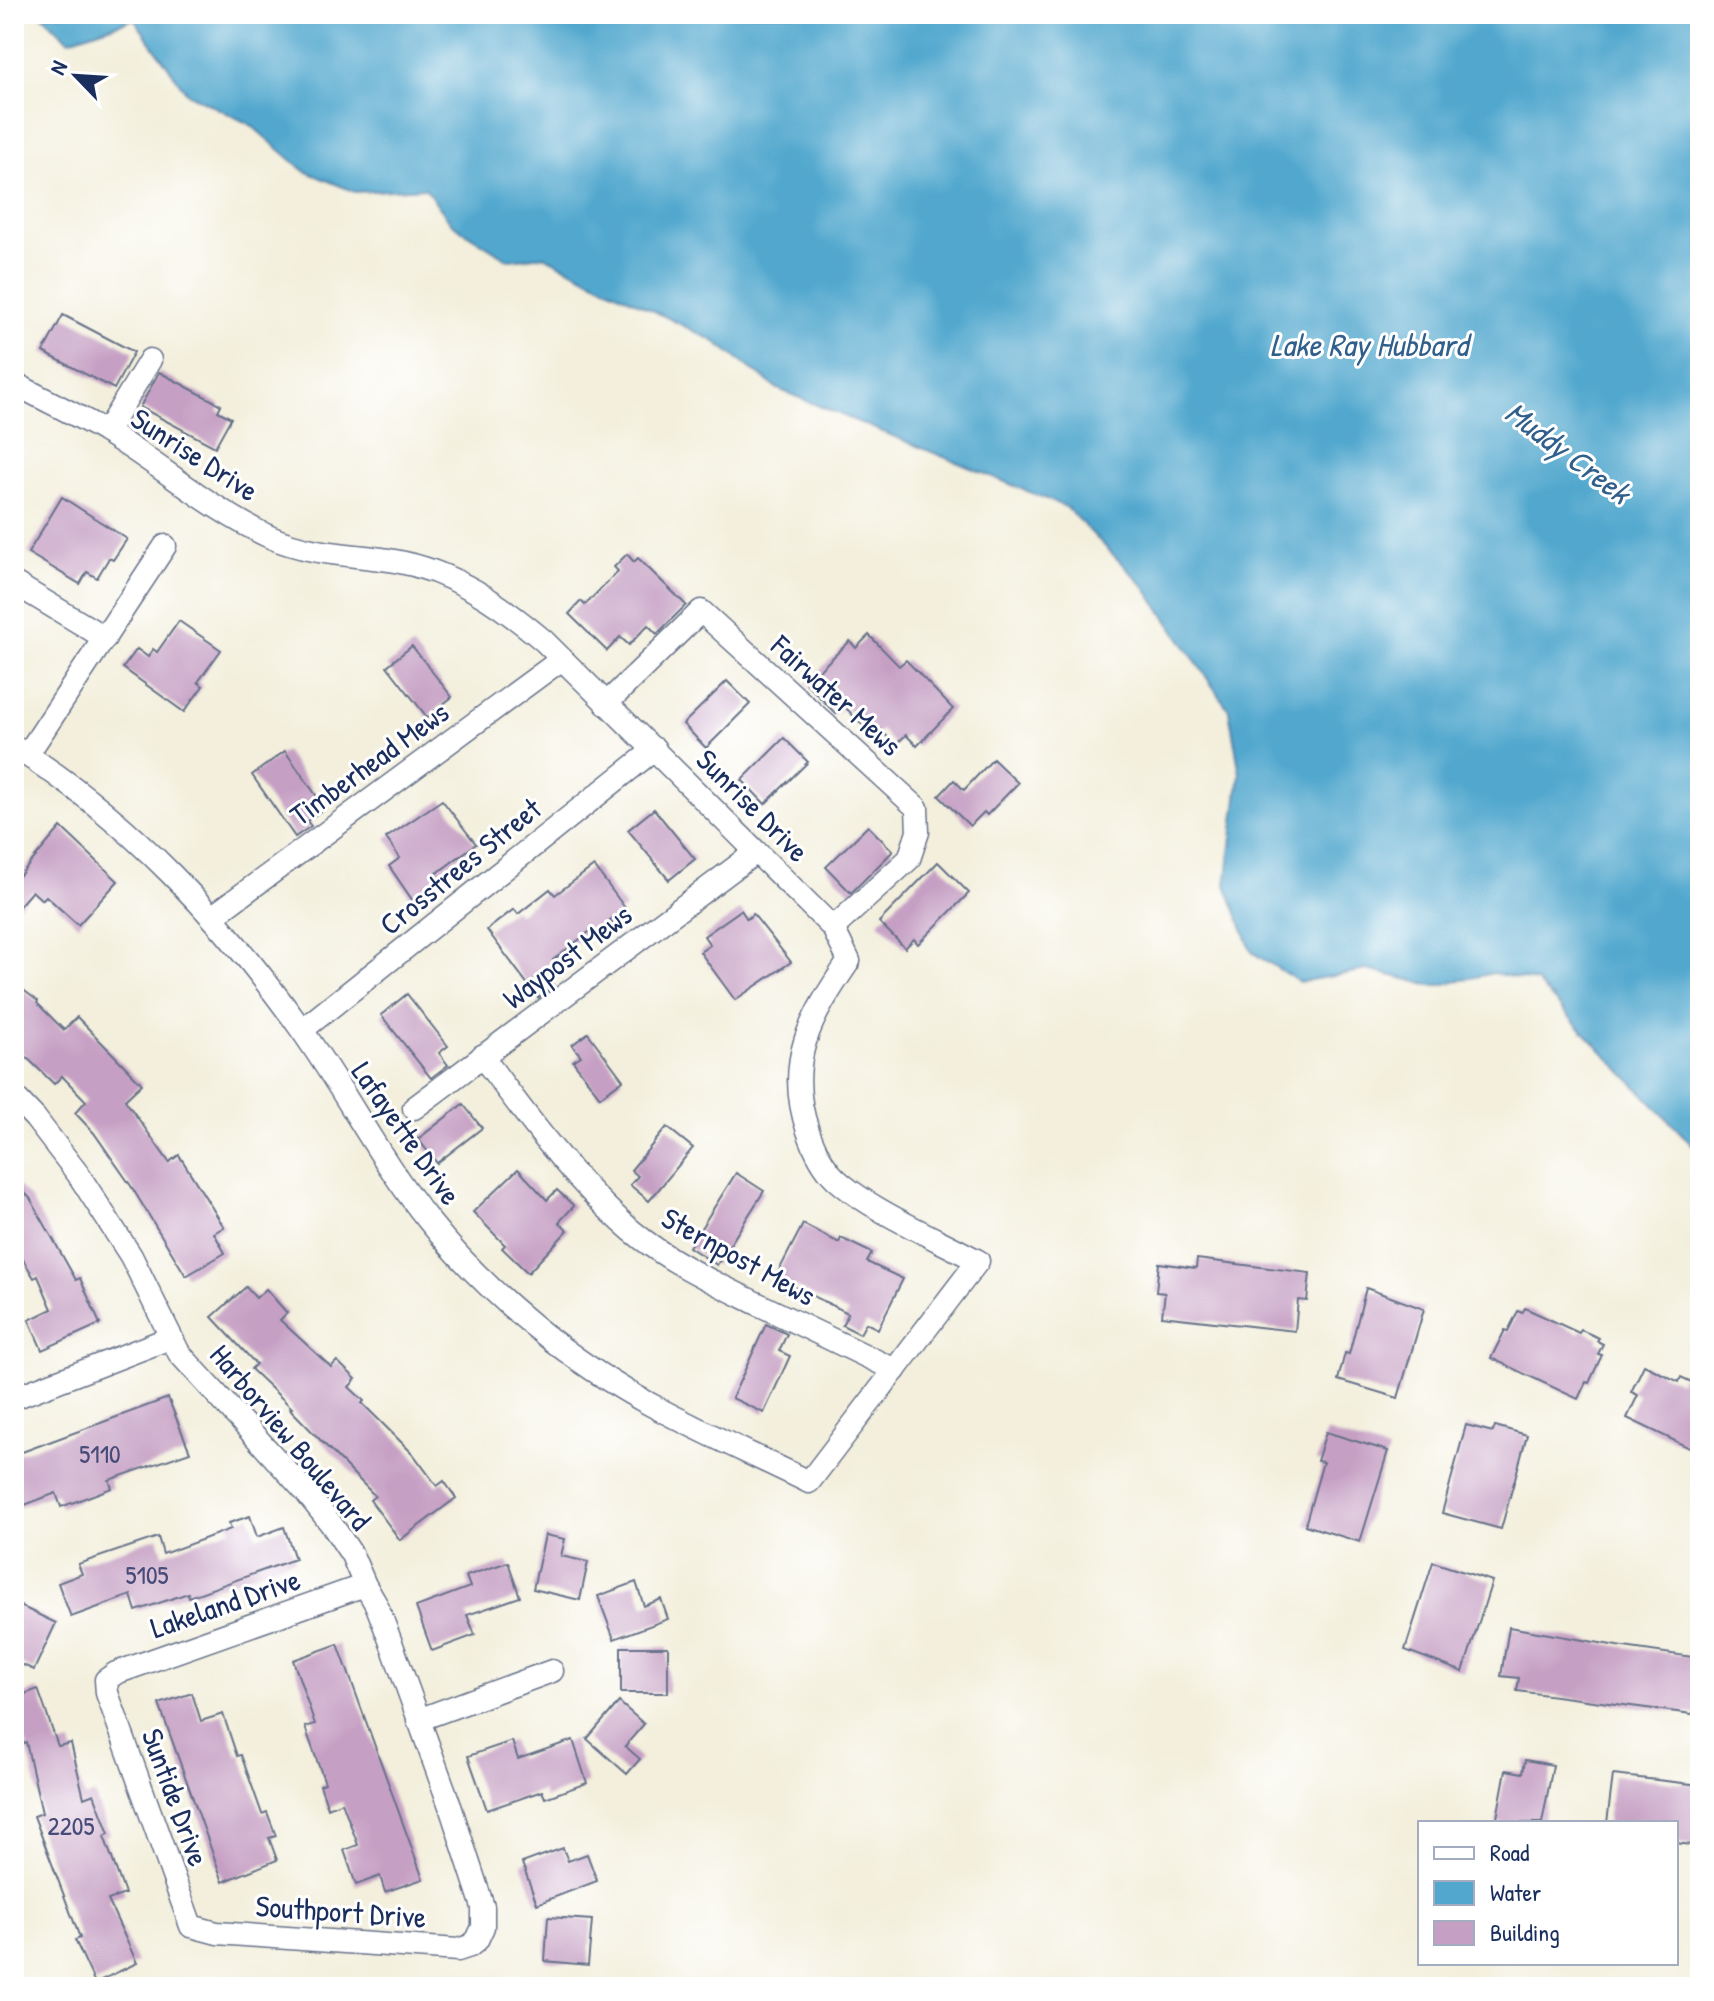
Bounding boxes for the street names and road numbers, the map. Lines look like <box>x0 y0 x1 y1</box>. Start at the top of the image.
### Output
street label: Sunrise Drive <box>124 398 267 510</box>
street label: Fairwater Mews <box>762 625 911 764</box>
street label: Timberhead Mews <box>282 692 456 834</box>
street label: Sunrise Drive <box>688 740 818 870</box>
street label: Crosstrees Street <box>371 788 550 944</box>
street label: Waypost Mews <box>494 894 640 1018</box>
street label: Lafayette Drive <box>343 1054 471 1213</box>
street label: Sternpost Mews <box>655 1197 823 1315</box>
street label: Harborview Boulevard <box>201 1336 381 1539</box>
street label: Lakeland Drive <box>145 1559 305 1647</box>
street label: Suntide Drive <box>133 1723 219 1871</box>
street label: Southport Drive <box>254 1885 428 1937</box>

